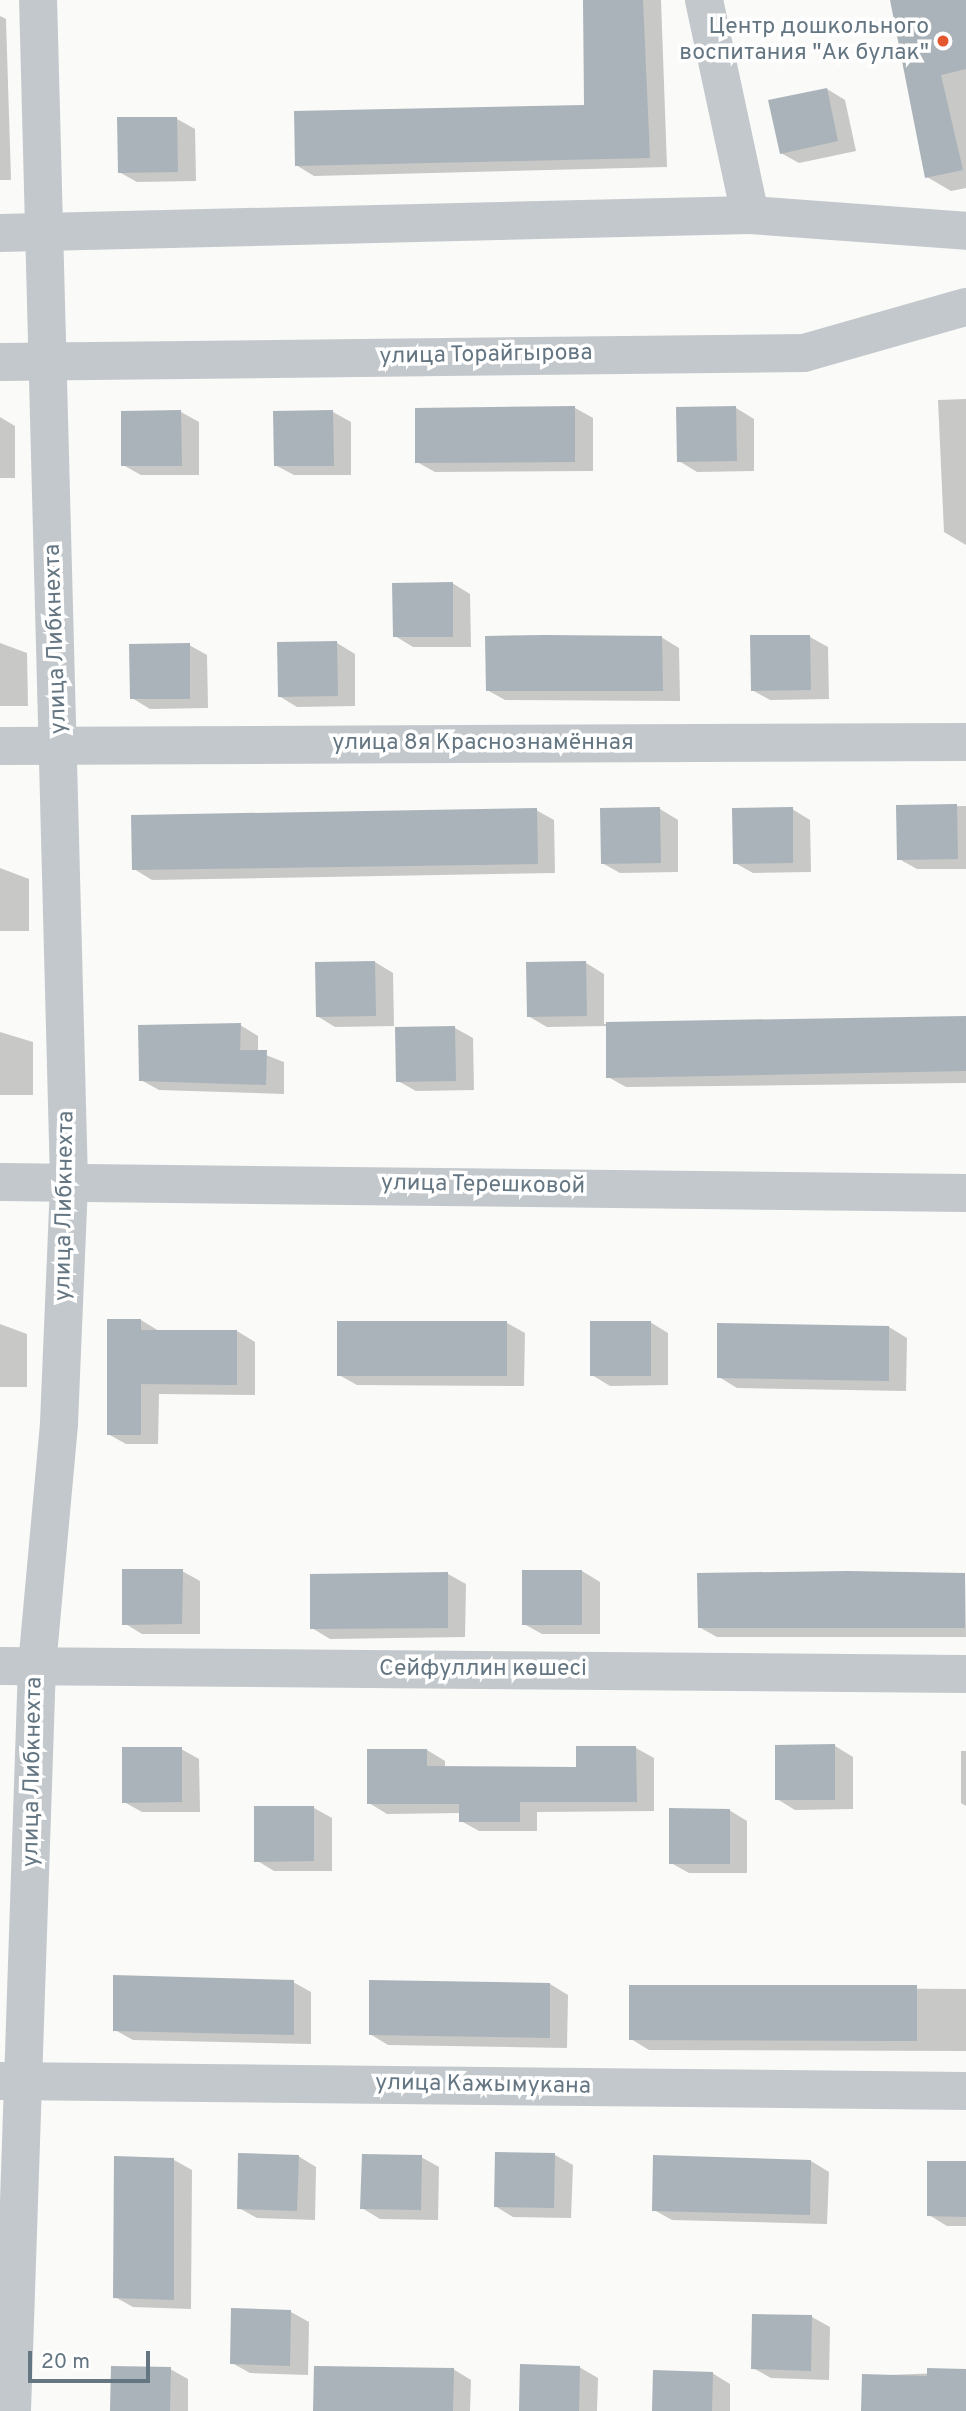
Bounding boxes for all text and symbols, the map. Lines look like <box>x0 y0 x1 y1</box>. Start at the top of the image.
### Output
place label: Центр дошкольного воспитания "Ак булак" <box>679 14 929 68</box>
marker: Центр дошкольного воспитания "Ак булак" <box>935 33 951 49</box>
street label: улица Торайгырова <box>379 340 593 372</box>
street label: улица Либкнехта <box>40 543 74 735</box>
street label: улица 8я Краснознамённая <box>332 730 634 758</box>
street label: улица Либкнехта <box>51 1111 81 1301</box>
street label: улица Терешковой <box>380 1170 586 1202</box>
street label: Сейфуллин көшесі <box>379 1656 587 1684</box>
street label: улица Либкнехта <box>19 1677 49 1867</box>
street label: улица Кажымукана <box>375 2070 591 2102</box>
scale bar <box>32 2338 154 2382</box>
text: 20 m <box>41 2349 90 2376</box>

